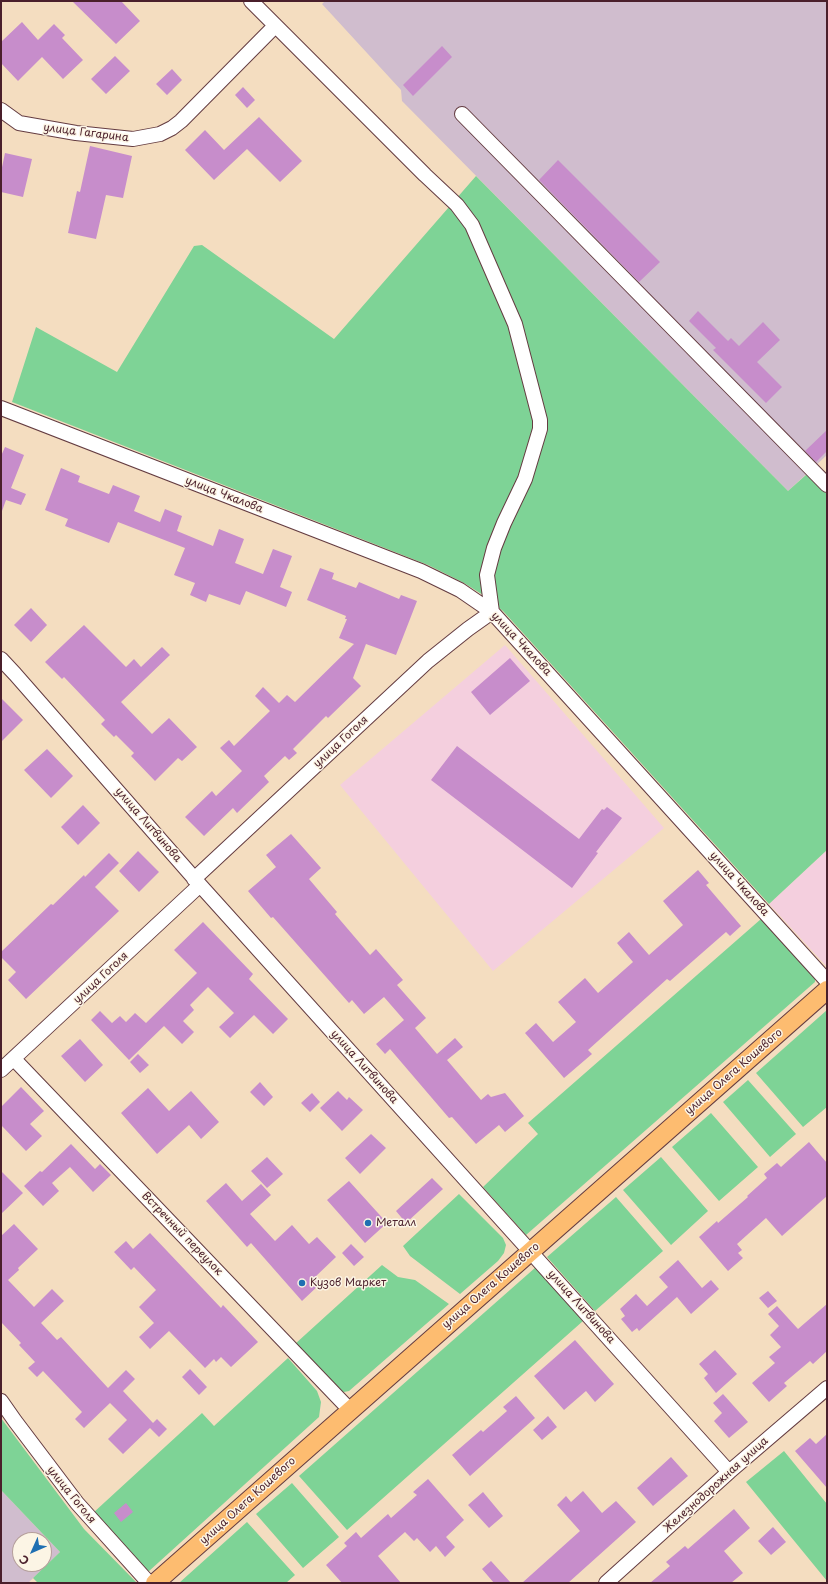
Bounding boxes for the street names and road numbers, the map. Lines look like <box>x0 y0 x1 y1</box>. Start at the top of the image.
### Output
street label: улица Гагарина <box>43 121 129 145</box>
street label: улица Чкалова <box>183 474 265 516</box>
street label: улица Чкалова <box>488 609 554 679</box>
street label: улица Гоголя <box>311 713 371 771</box>
street label: улица Литвинова <box>112 785 184 865</box>
street label: улица Чкалова <box>707 849 771 919</box>
street label: улица Гоголя <box>71 949 131 1007</box>
street label: улица Олега Кошевого <box>683 1026 785 1118</box>
street label: улица Литвинова <box>327 1027 401 1107</box>
street label: Встречный переулок <box>139 1190 225 1278</box>
street label: улица Олега Кошевого <box>440 1240 542 1332</box>
street label: улица Литвинова <box>544 1267 618 1347</box>
street label: Железнодорожная улица <box>661 1434 771 1536</box>
street label: улица Олега Кошевого <box>197 1455 299 1547</box>
street label: улица Гоголя <box>44 1464 98 1526</box>

